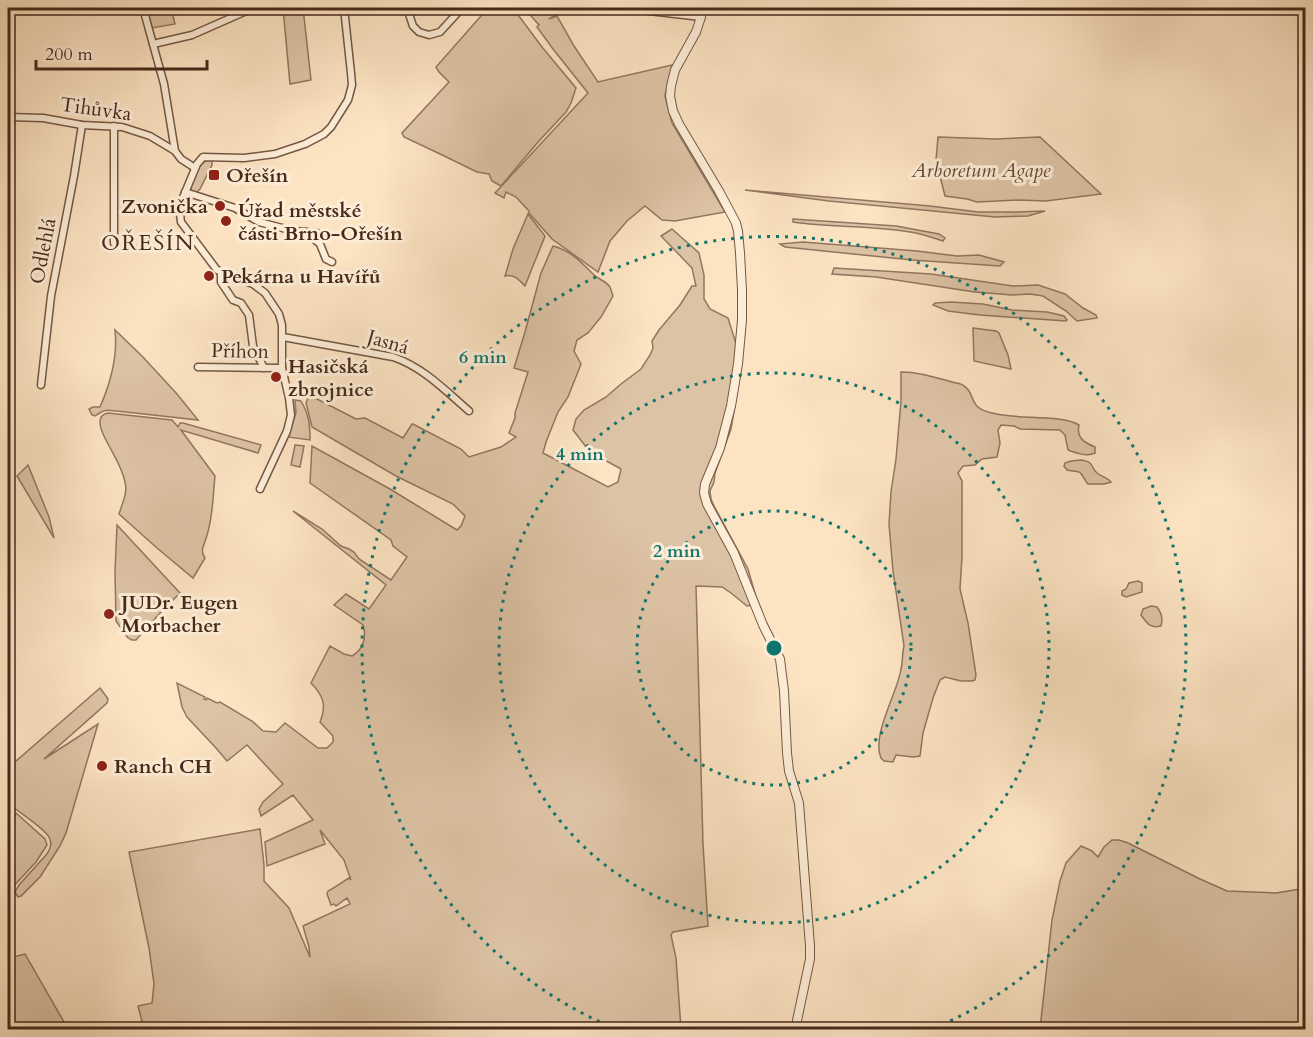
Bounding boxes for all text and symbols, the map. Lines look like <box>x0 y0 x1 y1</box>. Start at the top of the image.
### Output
scale bar <box>36 33 207 71</box>
text: 200 m <box>45 42 93 67</box>
street label: Tihůvka <box>59 91 134 127</box>
park label: Arboretum Agape <box>910 157 1051 184</box>
place label: Ořešín <box>226 162 289 189</box>
marker: Ořešín <box>207 168 221 182</box>
place label: Zvonička <box>121 193 208 220</box>
place label: Úřad městské části Brno-Ořešín <box>238 197 403 247</box>
marker: Zvonička <box>213 199 227 213</box>
marker: Úřad městské části Brno-Ořešín <box>219 214 233 228</box>
street label: Odlehlá <box>23 215 63 286</box>
district label: OŘEŠÍN <box>101 228 195 258</box>
place label: Pekárna u Havířů <box>221 263 381 290</box>
marker: Pekárna u Havířů <box>202 269 216 283</box>
street label: Jasná <box>361 322 412 361</box>
street label: Příhon <box>211 337 270 365</box>
text: 6 min <box>459 345 507 370</box>
place label: Hasičská zbrojnice <box>288 353 374 403</box>
marker: Hasičská zbrojnice <box>269 370 283 384</box>
text: 4 min <box>556 442 604 467</box>
text: 2 min <box>653 539 701 564</box>
place label: JUDr. Eugen Morbacher <box>118 589 238 639</box>
marker: JUDr. Eugen Morbacher <box>102 607 116 621</box>
centre of rings <box>764 638 784 658</box>
place label: Ranch CH <box>114 753 213 780</box>
marker: Ranch CH <box>95 759 109 773</box>

